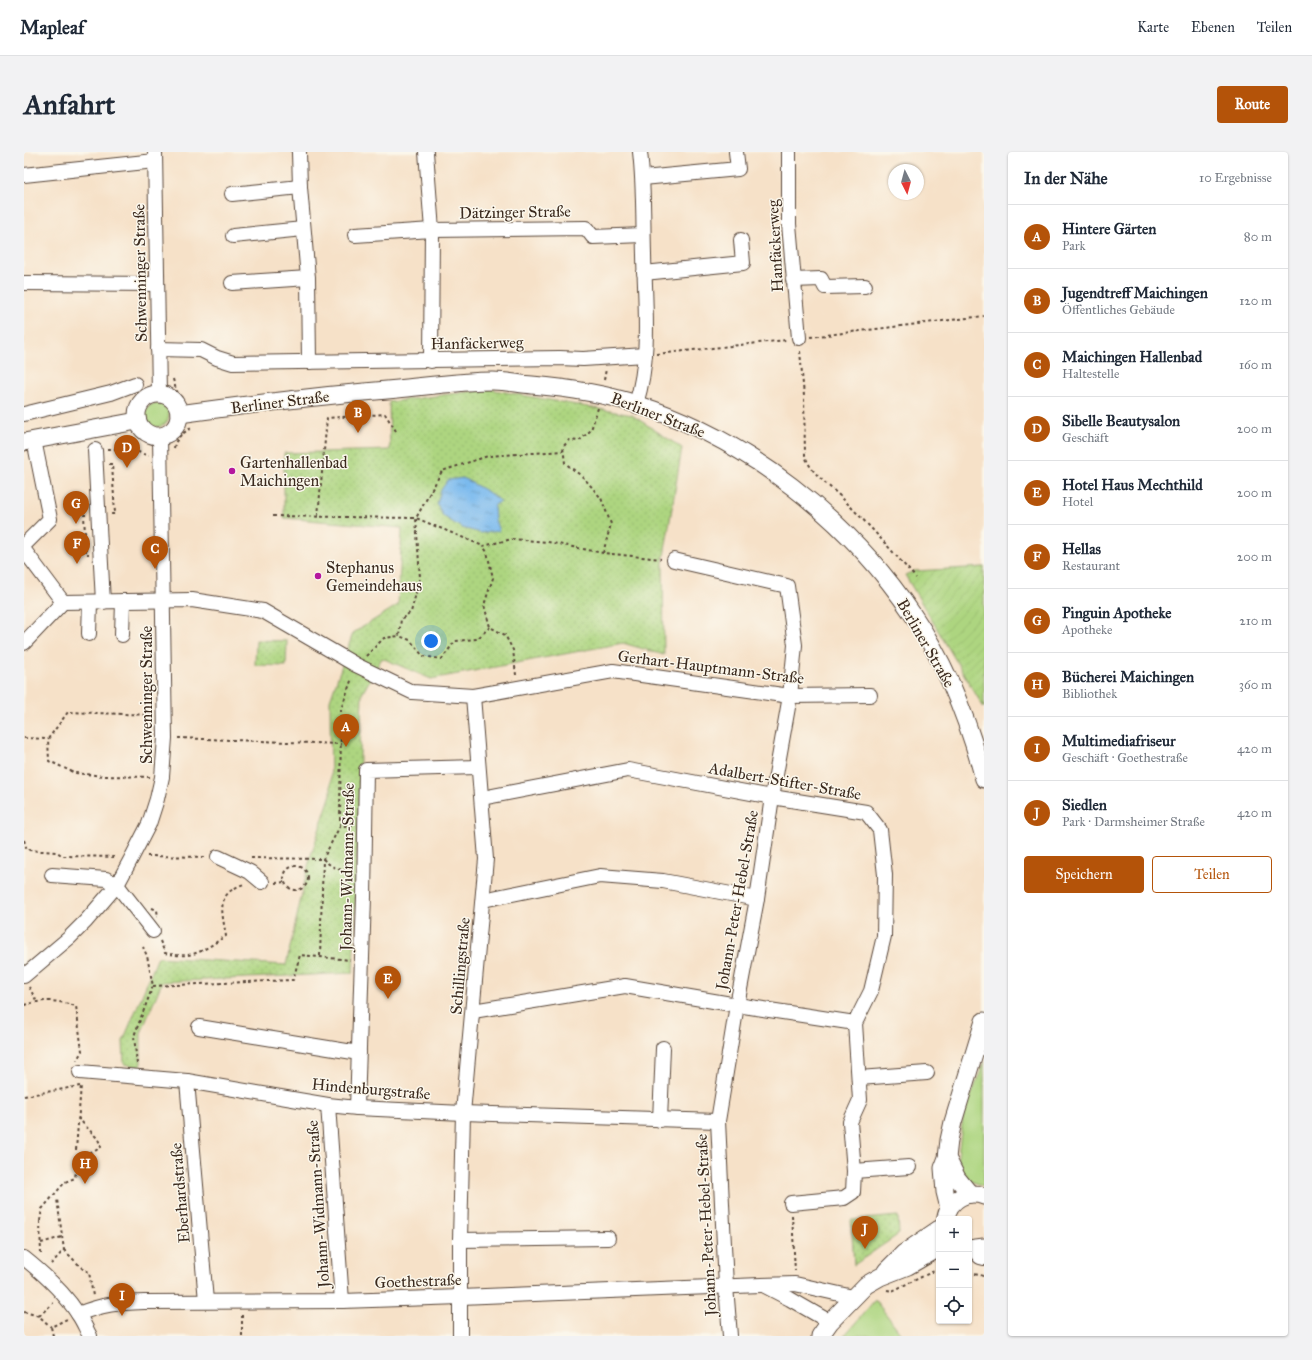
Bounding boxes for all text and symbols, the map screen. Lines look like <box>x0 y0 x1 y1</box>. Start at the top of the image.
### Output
text: Mapleaf <box>20 16 84 39</box>
text: Karte <box>1137 19 1169 36</box>
text: Ebenen <box>1191 19 1235 36</box>
text: Teilen <box>1257 19 1292 36</box>
button: Route <box>1217 86 1288 123</box>
text: Anfahrt <box>24 87 115 122</box>
north arrow <box>888 164 924 200</box>
text: In der Nähe <box>1024 168 1108 189</box>
text: 10 Ergebnisse <box>1199 170 1272 186</box>
street label: Hanfäckerweg <box>763 199 788 293</box>
street label: Dätzinger Straße <box>459 202 571 223</box>
street label: Schwenninger Straße <box>129 203 152 342</box>
text: Hintere Gärten <box>1062 220 1156 238</box>
text: A <box>1033 229 1041 245</box>
text: 80 m <box>1244 229 1272 245</box>
text: Park <box>1062 238 1086 254</box>
text: Jugendtreff Maichingen <box>1062 284 1208 302</box>
text: B <box>1033 293 1041 309</box>
text: 120 m <box>1239 293 1272 309</box>
text: Öffentliches Gebäude <box>1062 302 1175 318</box>
street label: Hanfäckerweg <box>430 333 524 354</box>
text: Maichingen Hallenbad <box>1062 348 1202 366</box>
text: C <box>1033 357 1041 373</box>
text: 160 m <box>1239 357 1272 373</box>
text: Haltestelle <box>1062 366 1119 382</box>
street label: Berliner Straße <box>230 386 331 417</box>
street label: Berliner Straße <box>608 388 708 442</box>
pin: B <box>345 400 371 433</box>
text: Sibelle Beautysalon <box>1062 412 1180 430</box>
text: D <box>1032 421 1042 437</box>
text: 200 m <box>1237 421 1272 437</box>
text: Geschäft <box>1062 430 1109 446</box>
pin: D <box>114 435 140 468</box>
place label: Gartenhallenbad Maichingen <box>240 453 348 491</box>
marker: Gartenhallenbad Maichingen <box>227 466 237 476</box>
text: Hotel Haus Mechthild <box>1062 476 1203 494</box>
text: E <box>1032 485 1042 501</box>
text: 200 m <box>1237 485 1272 501</box>
pin: G <box>63 491 89 524</box>
text: Hotel <box>1062 494 1093 510</box>
pin: F <box>64 531 90 564</box>
pin: C <box>142 536 168 569</box>
text: Hellas <box>1062 540 1101 558</box>
text: F <box>1033 549 1041 565</box>
text: 200 m <box>1237 549 1272 565</box>
place label: Stephanus Gemeindehaus <box>326 558 422 595</box>
text: Restaurant <box>1062 558 1120 574</box>
marker: Stephanus Gemeindehaus <box>313 571 323 581</box>
street label: Berliner Straße <box>893 595 959 691</box>
text: Pinguin Apotheke <box>1062 604 1172 622</box>
text: G <box>1032 613 1042 629</box>
text: 210 m <box>1239 613 1272 629</box>
text: Apotheke <box>1062 622 1112 638</box>
street label: Schwenninger Straße <box>137 626 157 764</box>
your location <box>421 631 441 651</box>
street label: Gerhart-Hauptmann-Straße <box>617 646 806 688</box>
text: Bücherei Maichingen <box>1062 668 1194 686</box>
text: H <box>1031 677 1043 693</box>
text: 360 m <box>1239 677 1272 693</box>
text: Bibliothek <box>1062 686 1117 702</box>
pin: A <box>333 714 359 747</box>
text: Multimediafriseur <box>1062 732 1176 750</box>
text: I <box>1034 741 1040 757</box>
text: 420 m <box>1237 741 1272 757</box>
text: Geschäft · Goethestraße <box>1062 750 1188 766</box>
street label: Adalbert-Stifter-Straße <box>706 758 863 804</box>
street label: Johann-Widmann-Straße <box>336 783 359 953</box>
text: Siedlen <box>1062 796 1107 814</box>
text: J <box>1034 805 1040 821</box>
text: 420 m <box>1237 805 1272 821</box>
street label: Johann-Peter-Hebel-Straße <box>711 808 763 994</box>
text: Park · Darmsheimer Straße <box>1062 814 1205 830</box>
button: Speichern <box>1024 856 1144 893</box>
button: Teilen <box>1152 856 1272 893</box>
street label: Schillingstraße <box>446 916 475 1016</box>
pin: E <box>375 966 401 999</box>
street label: Hindenburgstraße <box>311 1074 431 1105</box>
street label: Johann-Widmann-Straße <box>303 1119 334 1290</box>
street label: Johann-Peter-Hebel-Straße <box>692 1133 721 1319</box>
street label: Eberhardstraße <box>166 1142 194 1244</box>
pin: H <box>72 1151 98 1184</box>
pin: J <box>852 1216 878 1249</box>
map controls <box>936 1216 972 1324</box>
button: + <box>936 1216 972 1252</box>
button: − <box>936 1252 972 1288</box>
street label: Goethestraße <box>374 1270 462 1292</box>
pin: I <box>109 1283 135 1316</box>
button: locate <box>936 1288 972 1324</box>

